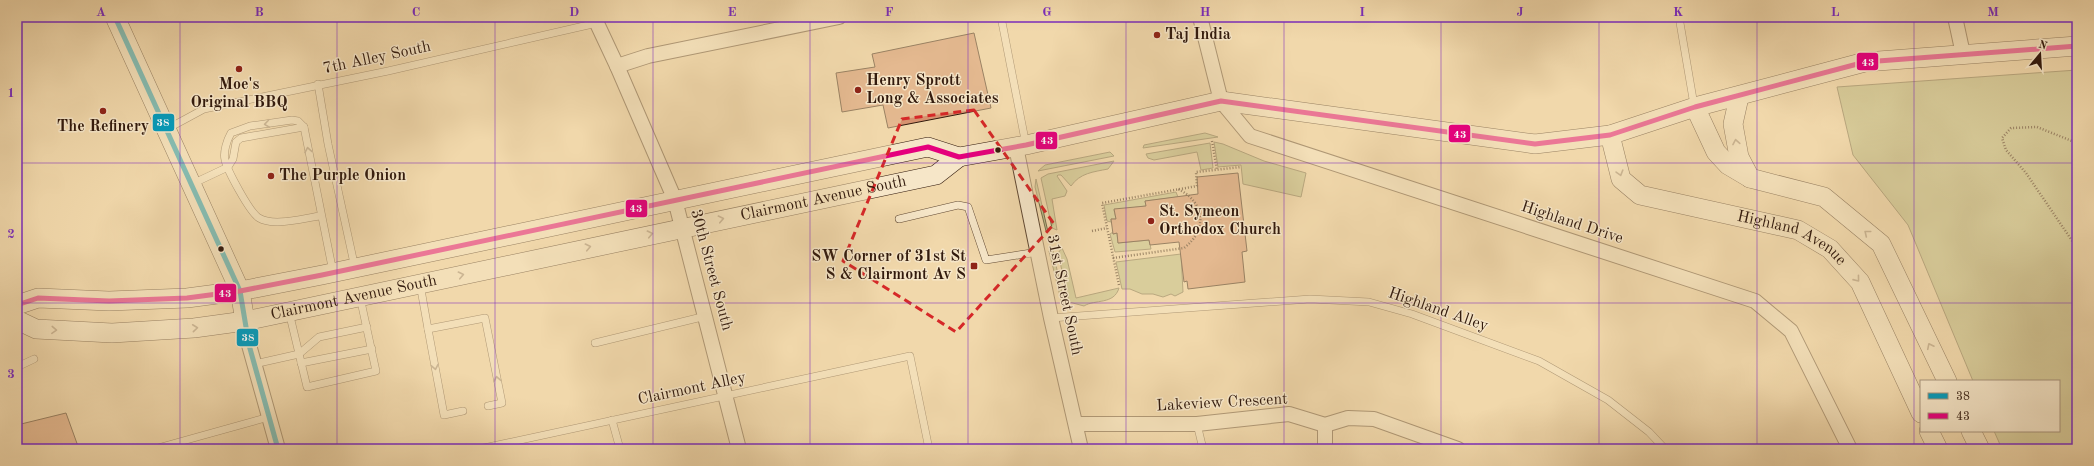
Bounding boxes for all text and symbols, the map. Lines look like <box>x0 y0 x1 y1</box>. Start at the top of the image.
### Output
text: A <box>96 6 106 19</box>
text: B <box>254 6 264 19</box>
text: C <box>412 6 420 19</box>
text: D <box>569 6 579 19</box>
text: E <box>728 6 737 19</box>
text: F <box>885 6 894 19</box>
text: G <box>1042 6 1052 19</box>
text: H <box>1200 6 1211 19</box>
text: I <box>1359 6 1365 19</box>
text: J <box>1516 6 1524 19</box>
text: K <box>1673 6 1683 19</box>
text: L <box>1831 6 1840 19</box>
text: M <box>1987 6 1999 19</box>
place label: Taj India <box>1165 27 1231 43</box>
marker: Taj India <box>1152 30 1162 40</box>
north arrow <box>2020 34 2060 74</box>
street label: 7th Alley South <box>322 39 433 77</box>
text: N <box>2037 39 2049 53</box>
line badge: 43 <box>1856 52 1879 71</box>
text: 43 <box>1862 58 1874 69</box>
marker: Moe's Original BBQ <box>234 64 244 74</box>
place label: Henry Sprott Long & Associates <box>866 73 999 107</box>
place label: Moe's Original BBQ <box>190 77 288 111</box>
marker: Henry Sprott Long & Associates <box>853 85 863 95</box>
text: 1 <box>7 87 15 100</box>
marker: The Refinery <box>98 106 108 116</box>
line badge: 38 <box>152 113 175 132</box>
text: 38 <box>157 118 169 129</box>
place label: The Refinery <box>57 119 149 135</box>
one-way arrow <box>264 119 270 128</box>
line badge: 43 <box>1448 124 1471 143</box>
text: 43 <box>1454 130 1466 141</box>
line badge: 43 <box>1035 131 1058 150</box>
text: 43 <box>1041 136 1053 147</box>
one-way arrow <box>1733 139 1741 145</box>
unlabelled marker <box>993 145 1003 155</box>
one-way arrow <box>304 147 313 153</box>
place label: The Purple Onion <box>279 168 406 184</box>
one-way arrow <box>1615 169 1624 176</box>
marker: The Purple Onion <box>266 171 276 181</box>
street label: Clairmont Avenue South <box>739 173 908 224</box>
line badge: 43 <box>625 199 648 218</box>
street label: Highland Drive <box>1519 199 1625 247</box>
text: 43 <box>630 204 642 215</box>
place label: St. Symeon Orthodox Church <box>1159 204 1281 238</box>
street label: 30th Street South <box>687 208 735 333</box>
street label: Highland Avenue <box>1735 209 1849 269</box>
one-way arrow <box>718 216 724 224</box>
marker: St. Symeon Orthodox Church <box>1146 216 1156 226</box>
text: 2 <box>7 228 15 241</box>
one-way arrow <box>647 231 653 239</box>
one-way arrow <box>1865 231 1872 238</box>
street label: 31st Street South <box>1043 233 1085 357</box>
unlabelled marker <box>216 244 226 254</box>
one-way arrow <box>585 244 591 252</box>
place label: SW Corner of 31st St S & Clairmont Av S <box>811 249 966 283</box>
marker: SW Corner of 31st St S & Clairmont Av S <box>969 261 979 271</box>
one-way arrow <box>458 271 464 279</box>
street label: Clairmont Avenue South <box>269 273 439 323</box>
one-way arrow <box>1852 275 1859 282</box>
line badge: 43 <box>214 283 237 303</box>
street label: Highland Alley <box>1386 285 1491 335</box>
text: 43 <box>219 289 231 300</box>
one-way arrow <box>192 324 198 333</box>
one-way arrow <box>51 325 57 334</box>
line badge: 38 <box>236 328 259 347</box>
text: 38 <box>242 333 254 344</box>
one-way arrow <box>1927 343 1935 350</box>
one-way arrow <box>431 364 439 370</box>
text: 3 <box>7 368 15 381</box>
street label: Clairmont Alley <box>637 370 748 408</box>
one-way arrow <box>493 375 501 382</box>
legend <box>1920 380 2060 432</box>
text: 38 <box>1956 391 1970 403</box>
street label: Lakeview Crescent <box>1156 392 1288 414</box>
text: 43 <box>1956 411 1970 423</box>

